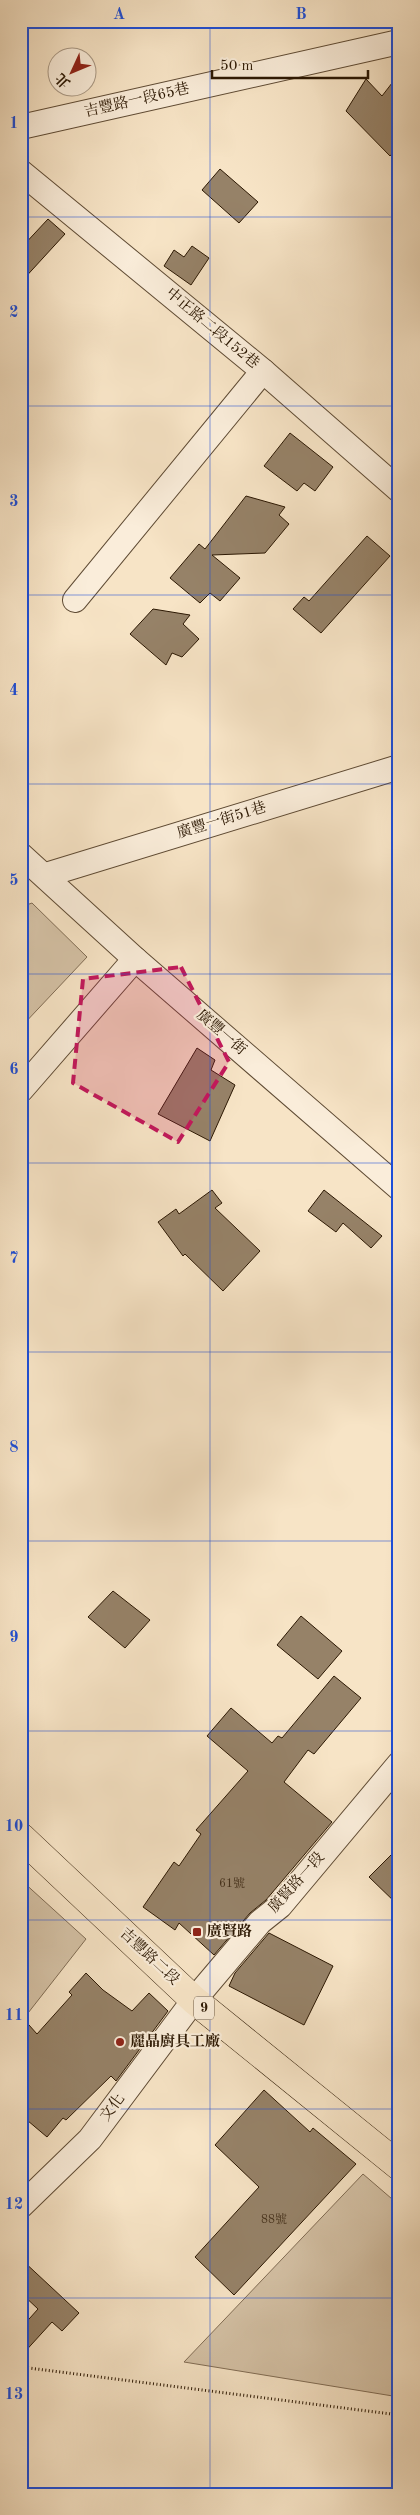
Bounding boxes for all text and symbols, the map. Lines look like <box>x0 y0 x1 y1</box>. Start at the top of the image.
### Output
text: A <box>113 7 125 23</box>
text: B <box>295 7 307 23</box>
north arrow <box>48 48 98 98</box>
scale bar <box>212 48 369 80</box>
text: 50 m <box>220 59 254 74</box>
text: 北 <box>53 70 73 91</box>
street label: 吉豐路一段65巷 <box>83 80 191 120</box>
text: 1 <box>9 116 19 132</box>
street label: 中正路二段152巷 <box>163 284 263 372</box>
text: 2 <box>9 305 19 321</box>
text: 3 <box>9 494 19 510</box>
text: 4 <box>9 683 19 699</box>
street label: 廣豐一街51巷 <box>175 798 268 842</box>
text: 5 <box>9 873 19 889</box>
street label: 廣豐一街 <box>193 1006 250 1058</box>
text: 6 <box>9 1062 19 1078</box>
text: 7 <box>9 1251 19 1267</box>
text: 8 <box>9 1440 19 1456</box>
text: 9 <box>9 1630 19 1646</box>
text: 10 <box>5 1819 23 1835</box>
street label: 廣賢路一段 <box>265 1849 328 1916</box>
house number: 61號 <box>219 1876 245 1890</box>
place label: 廣賢路 <box>207 1923 252 1940</box>
street label: 吉豐路二段 <box>116 1924 183 1988</box>
marker: 廣賢路 <box>191 1926 203 1938</box>
road number: 9 <box>194 1996 214 2020</box>
text: 11 <box>5 2008 23 2024</box>
place label: 麗晶廚具工廠 <box>130 2032 220 2050</box>
marker: 麗晶廚具工廠 <box>114 2036 126 2048</box>
street label: 文化 <box>96 2090 128 2124</box>
text: 12 <box>5 2197 23 2213</box>
house number: 88號 <box>261 2212 287 2226</box>
text: 13 <box>5 2387 23 2403</box>

